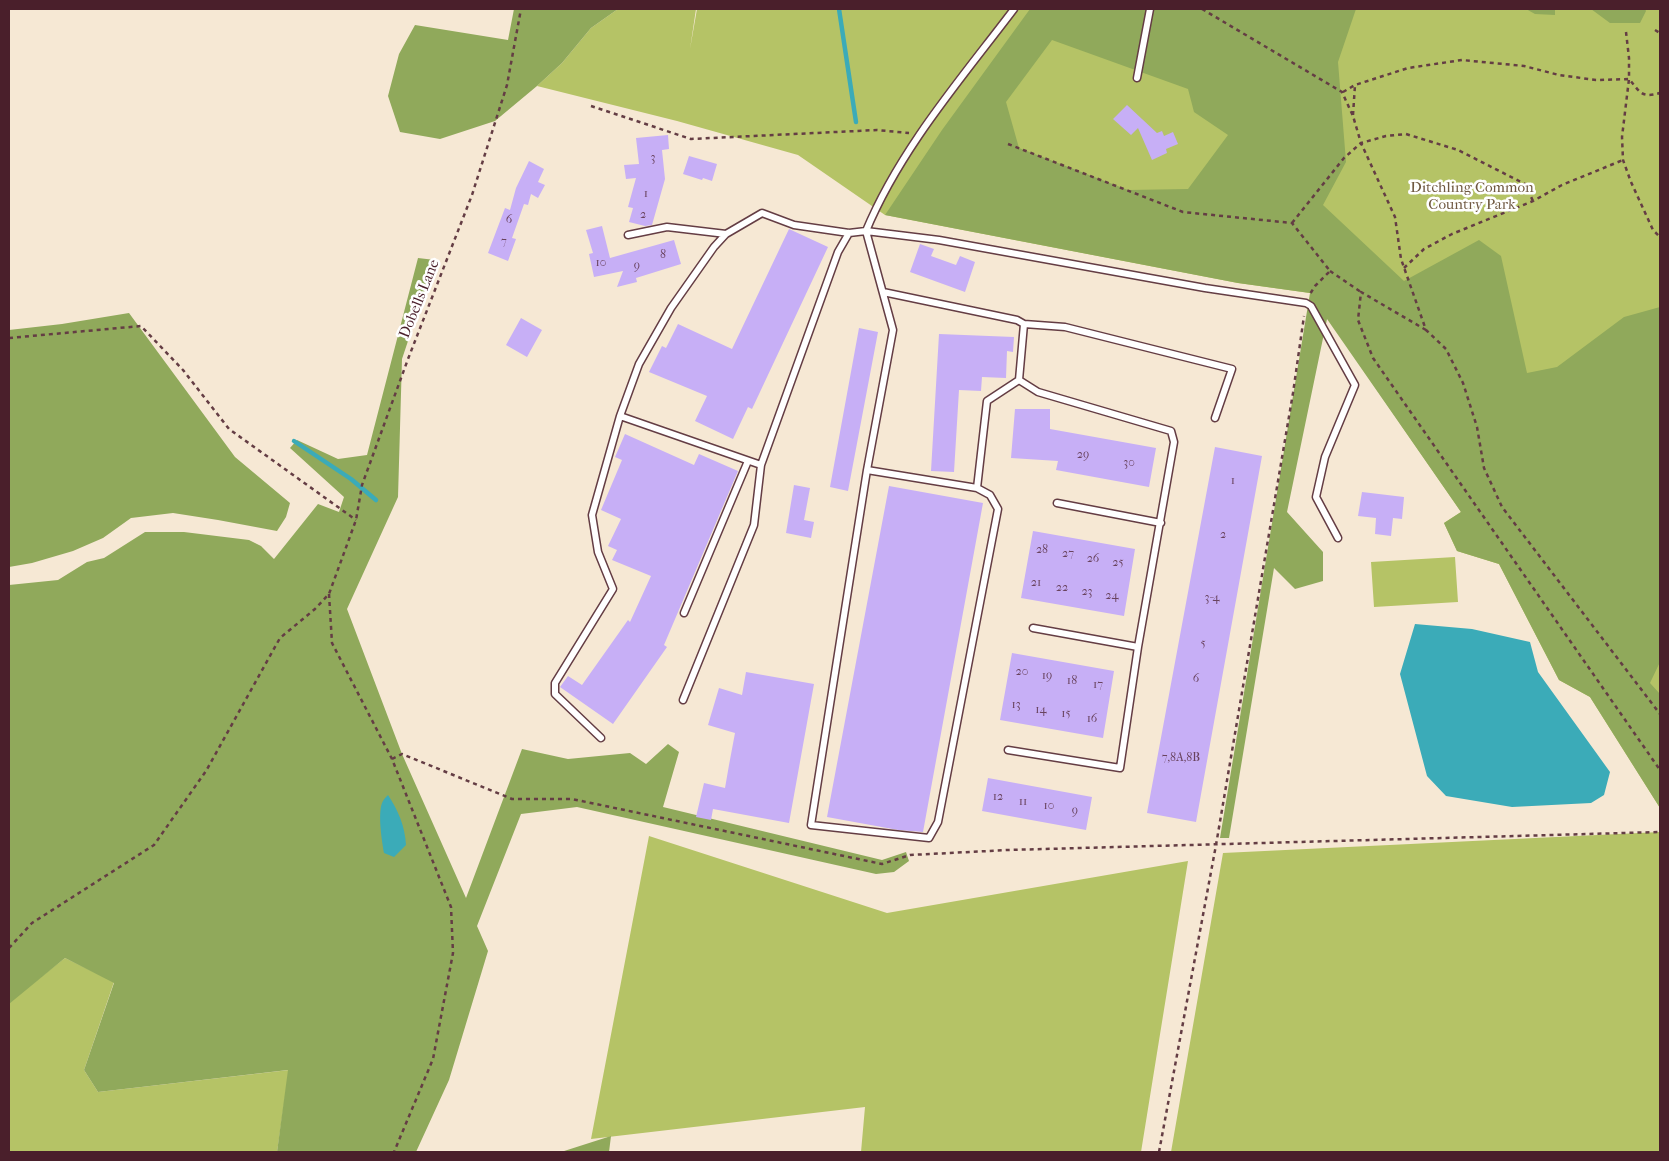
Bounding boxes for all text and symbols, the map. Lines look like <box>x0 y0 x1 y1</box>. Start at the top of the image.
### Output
house number: 3 <box>651 151 655 165</box>
park label: Ditchling Common Country Park <box>1410 179 1534 214</box>
house number: 1 <box>644 187 648 201</box>
house number: 2 <box>640 208 646 222</box>
house number: 6 <box>506 213 512 227</box>
house number: 7 <box>501 235 507 249</box>
house number: 8 <box>660 248 666 262</box>
house number: 10 <box>596 256 606 270</box>
street label: Dobells Lane <box>396 257 444 341</box>
house number: 9 <box>634 259 640 273</box>
house number: 29 <box>1077 448 1089 462</box>
house number: 30 <box>1123 456 1135 470</box>
house number: 1 <box>1231 474 1235 488</box>
house number: 2 <box>1220 528 1226 542</box>
house number: 28 <box>1036 543 1048 557</box>
house number: 27 <box>1062 547 1074 561</box>
house number: 26 <box>1087 552 1099 566</box>
house number: 25 <box>1112 556 1124 570</box>
house number: 21 <box>1031 576 1041 590</box>
house number: 22 <box>1056 581 1068 595</box>
house number: 23 <box>1081 585 1093 599</box>
house number: 24 <box>1105 589 1119 603</box>
house number: 3-4 <box>1204 591 1220 605</box>
house number: 5 <box>1200 637 1206 651</box>
house number: 20 <box>1016 665 1028 679</box>
house number: 19 <box>1042 669 1052 683</box>
house number: 6 <box>1193 672 1199 686</box>
house number: 18 <box>1067 674 1077 688</box>
house number: 17 <box>1093 678 1103 692</box>
house number: 13 <box>1011 698 1021 712</box>
house number: 14 <box>1035 703 1047 717</box>
house number: 15 <box>1061 707 1071 721</box>
house number: 16 <box>1087 712 1097 726</box>
house number: 7,8A,8B <box>1162 751 1200 765</box>
house number: 12 <box>993 790 1003 804</box>
house number: 11 <box>1019 795 1027 809</box>
house number: 10 <box>1044 799 1054 813</box>
house number: 9 <box>1072 804 1078 818</box>

